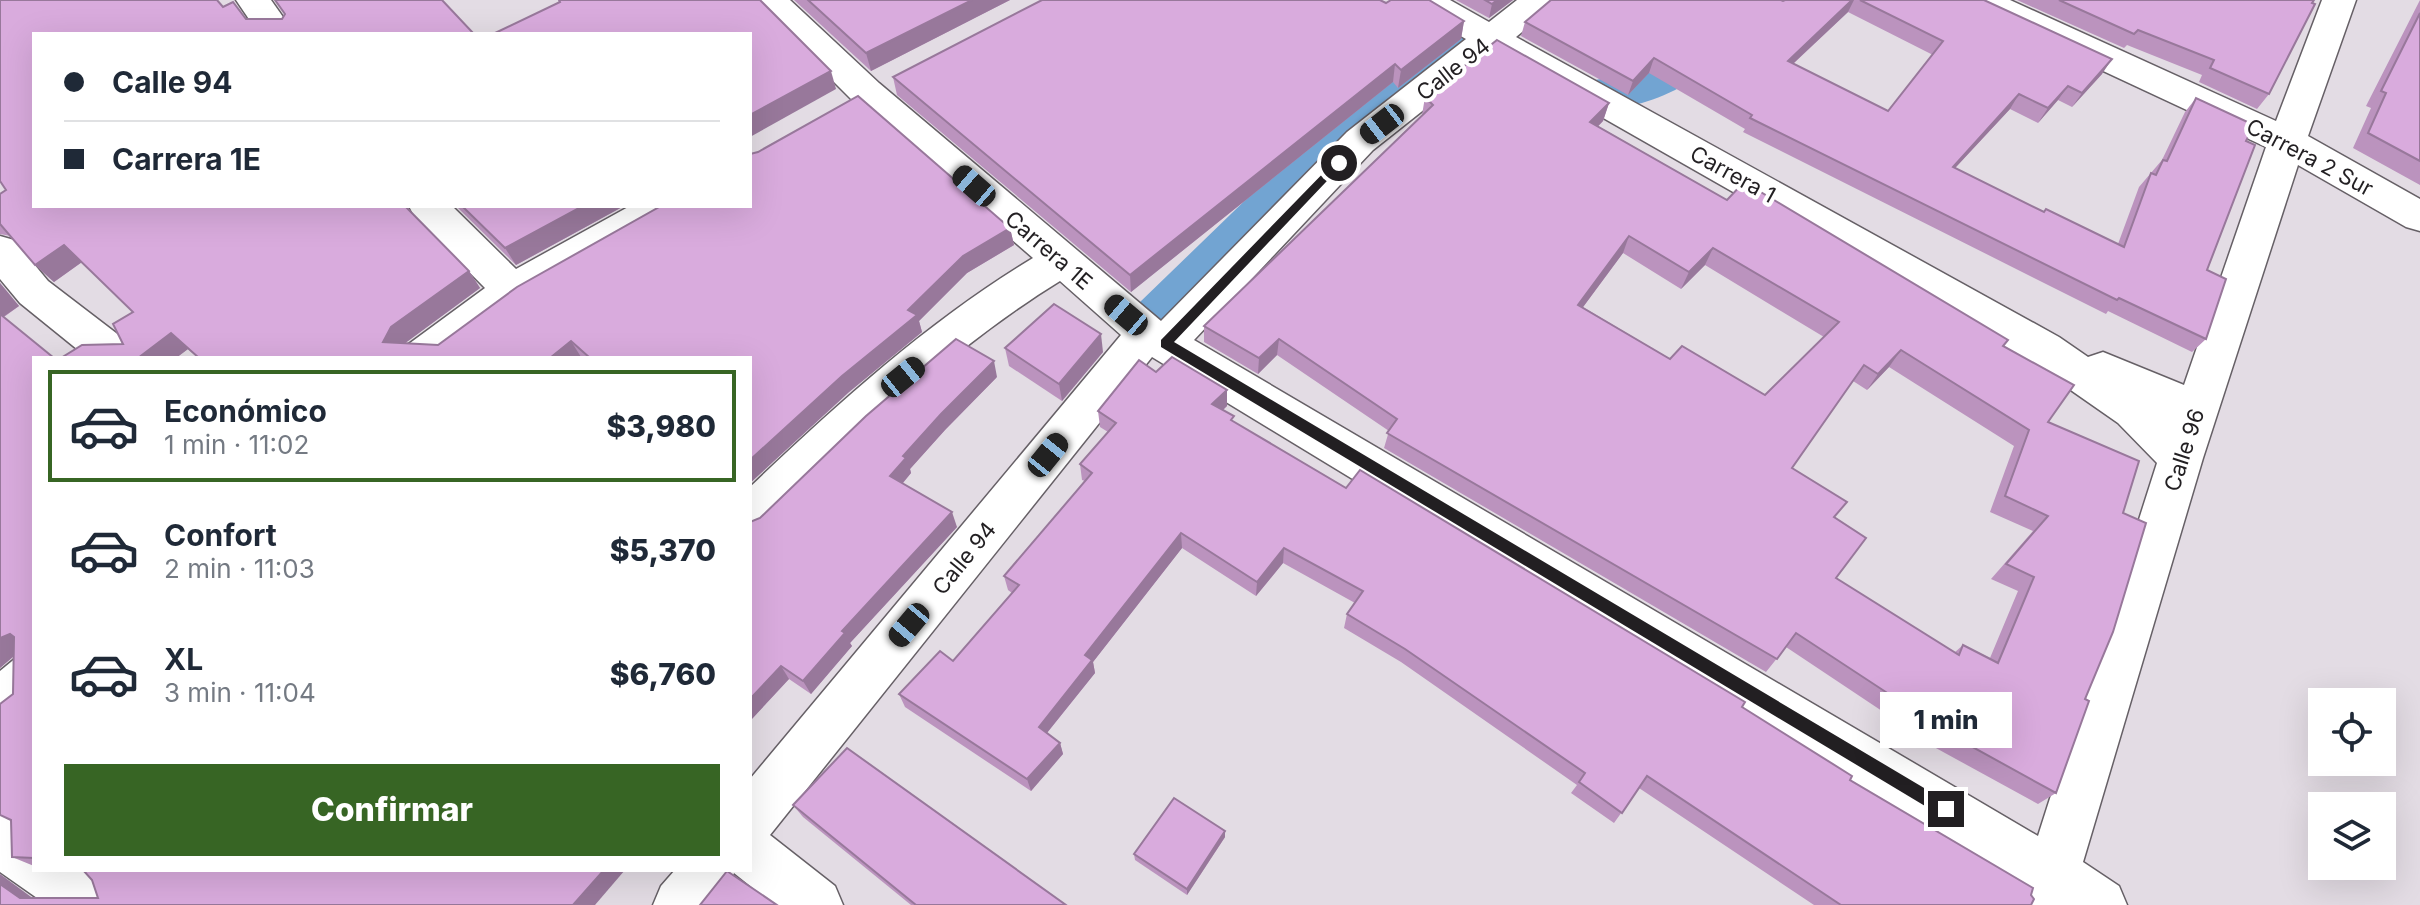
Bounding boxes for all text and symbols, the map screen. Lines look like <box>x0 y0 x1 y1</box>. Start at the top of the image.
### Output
street label: Calle 94 <box>1411 32 1495 106</box>
text: Calle 94 <box>112 64 233 100</box>
car <box>1356 100 1408 148</box>
street label: Carrera 2 Sur <box>2242 113 2378 201</box>
street label: Carrera 1 <box>1686 140 1780 208</box>
text: Carrera 1E <box>112 141 261 177</box>
route start <box>1321 145 1357 181</box>
car <box>948 161 1000 211</box>
street label: Carrera 1E <box>1000 205 1098 295</box>
car <box>1100 290 1152 340</box>
car <box>877 353 929 401</box>
icon: car <box>68 390 140 462</box>
text: Económico <box>164 393 327 429</box>
street label: Calle 96 <box>2158 405 2210 495</box>
text: $3,980 <box>606 408 716 444</box>
text: 1 min · 11:02 <box>164 429 309 460</box>
car <box>1024 429 1072 481</box>
icon: car <box>68 514 140 586</box>
street label: Calle 94 <box>927 516 1001 600</box>
text: Confort <box>164 517 277 553</box>
text: $5,370 <box>610 532 716 568</box>
text: 2 min · 11:03 <box>164 553 315 584</box>
car <box>884 599 934 651</box>
icon: car <box>68 638 140 710</box>
text: XL <box>164 641 203 677</box>
text: $6,760 <box>610 656 716 692</box>
text: 3 min · 11:04 <box>164 677 316 708</box>
map controls <box>2308 688 2396 880</box>
button: locate <box>2308 688 2396 776</box>
callout: 1 min <box>1880 693 2012 749</box>
text: 1 min <box>1913 704 1979 735</box>
button: Confirmar <box>64 764 720 856</box>
route end <box>1928 791 1964 827</box>
button: layers <box>2308 792 2396 880</box>

